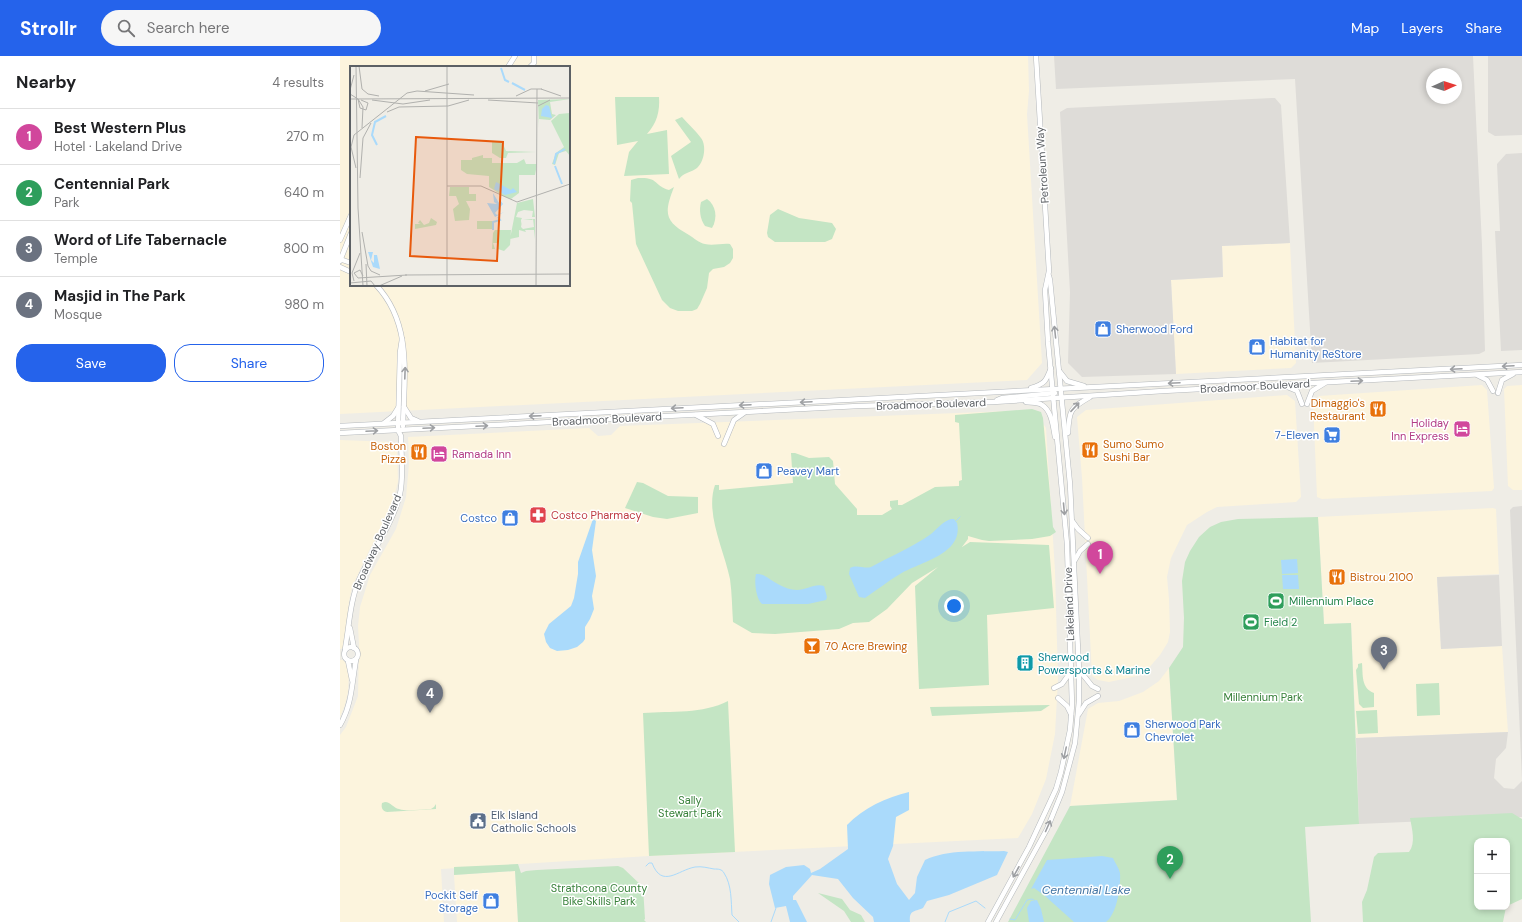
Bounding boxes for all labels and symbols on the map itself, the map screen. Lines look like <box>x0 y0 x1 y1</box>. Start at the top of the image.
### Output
inset map <box>350 66 570 286</box>
north arrow <box>1426 68 1462 104</box>
street label: Petroleum Way <box>1032 126 1052 204</box>
shop icon: Sherwood Ford <box>1093 319 1113 339</box>
place label: Sherwood Ford <box>1116 322 1193 336</box>
one-way arrow <box>1051 326 1059 339</box>
place label: Habitat for Humanity ReStore <box>1270 334 1362 361</box>
shop icon: Habitat for Humanity ReStore <box>1247 337 1267 357</box>
one-way arrow <box>1502 362 1515 369</box>
one-way arrow <box>1450 365 1463 372</box>
one-way arrow <box>401 367 409 380</box>
street label: Broadmoor Boulevard <box>1200 376 1310 396</box>
one-way arrow <box>1350 377 1363 384</box>
one-way arrow <box>1168 379 1181 386</box>
street label: Broadmoor Boulevard <box>876 395 986 413</box>
place label: Dimaggio's Restaurant <box>1310 396 1365 423</box>
one-way arrow <box>800 398 813 406</box>
restaurant icon: Dimaggio's Restaurant <box>1368 399 1388 419</box>
one-way arrow <box>739 401 752 409</box>
one-way arrow <box>1071 402 1080 412</box>
one-way arrow <box>671 405 684 412</box>
street label: Broadmoor Boulevard <box>552 409 662 429</box>
one-way arrow <box>529 412 542 420</box>
place label: Holiday Inn Express <box>1391 416 1449 443</box>
hotel icon: Holiday Inn Express <box>1452 419 1472 439</box>
one-way arrow <box>475 422 488 429</box>
one-way arrow <box>422 425 435 432</box>
supermarket icon: 7-Eleven <box>1322 425 1342 445</box>
one-way arrow <box>365 427 378 435</box>
place label: 7-Eleven <box>1275 428 1319 442</box>
place label: Sumo Sumo Sushi Bar <box>1103 437 1164 464</box>
place label: Boston Pizza <box>371 439 406 466</box>
restaurant icon: Sumo Sumo Sushi Bar <box>1080 440 1100 460</box>
restaurant icon: Boston Pizza <box>409 442 429 462</box>
hotel icon: Ramada Inn <box>429 444 449 464</box>
place label: Ramada Inn <box>452 447 511 461</box>
shop icon: Peavey Mart <box>754 461 774 481</box>
place label: Peavey Mart <box>777 464 839 478</box>
street label: Broadway Boulevard <box>350 492 404 592</box>
one-way arrow <box>1061 502 1068 515</box>
pharmacy icon: Costco Pharmacy <box>528 505 548 525</box>
shop icon: Costco <box>500 508 520 528</box>
place label: Costco Pharmacy <box>551 508 642 522</box>
place label: Costco <box>460 511 497 525</box>
pin: 1 <box>1087 541 1113 574</box>
street label: Lakeland Drive <box>1061 567 1077 641</box>
restaurant icon: Bistrou 2100 <box>1327 567 1347 587</box>
place label: Bistrou 2100 <box>1350 570 1413 584</box>
sports icon: Millennium Place <box>1266 591 1286 611</box>
place label: Millennium Place <box>1289 594 1374 608</box>
your location <box>944 596 964 616</box>
sports icon: Field 2 <box>1241 612 1261 632</box>
place label: Field 2 <box>1264 615 1297 629</box>
bar icon: 70 Acre Brewing <box>802 636 822 656</box>
pin: 3 <box>1371 637 1397 670</box>
place label: 70 Acre Brewing <box>825 639 908 653</box>
place label: Sherwood Powersports & Marine <box>1038 650 1150 677</box>
building icon: Sherwood Powersports & Marine <box>1015 653 1035 673</box>
pin: 4 <box>417 680 443 713</box>
park label: Millennium Park <box>1223 690 1303 704</box>
place label: Sherwood Park Chevrolet <box>1145 717 1221 744</box>
shop icon: Sherwood Park Chevrolet <box>1122 720 1142 740</box>
one-way arrow <box>1060 746 1068 759</box>
park label: Sally Stewart Park <box>658 793 722 820</box>
place label: Elk Island Catholic Schools <box>491 808 576 835</box>
public building icon: Elk Island Catholic Schools <box>468 811 488 831</box>
one-way arrow <box>1045 820 1052 832</box>
pin: 2 <box>1157 846 1183 879</box>
one-way arrow <box>1011 866 1019 878</box>
park label: Strathcona County Bike Skills Park <box>551 881 647 908</box>
water label: Centennial Lake <box>1042 882 1131 898</box>
place label: Pockit Self Storage <box>425 888 478 915</box>
shop icon: Pockit Self Storage <box>481 891 501 911</box>

